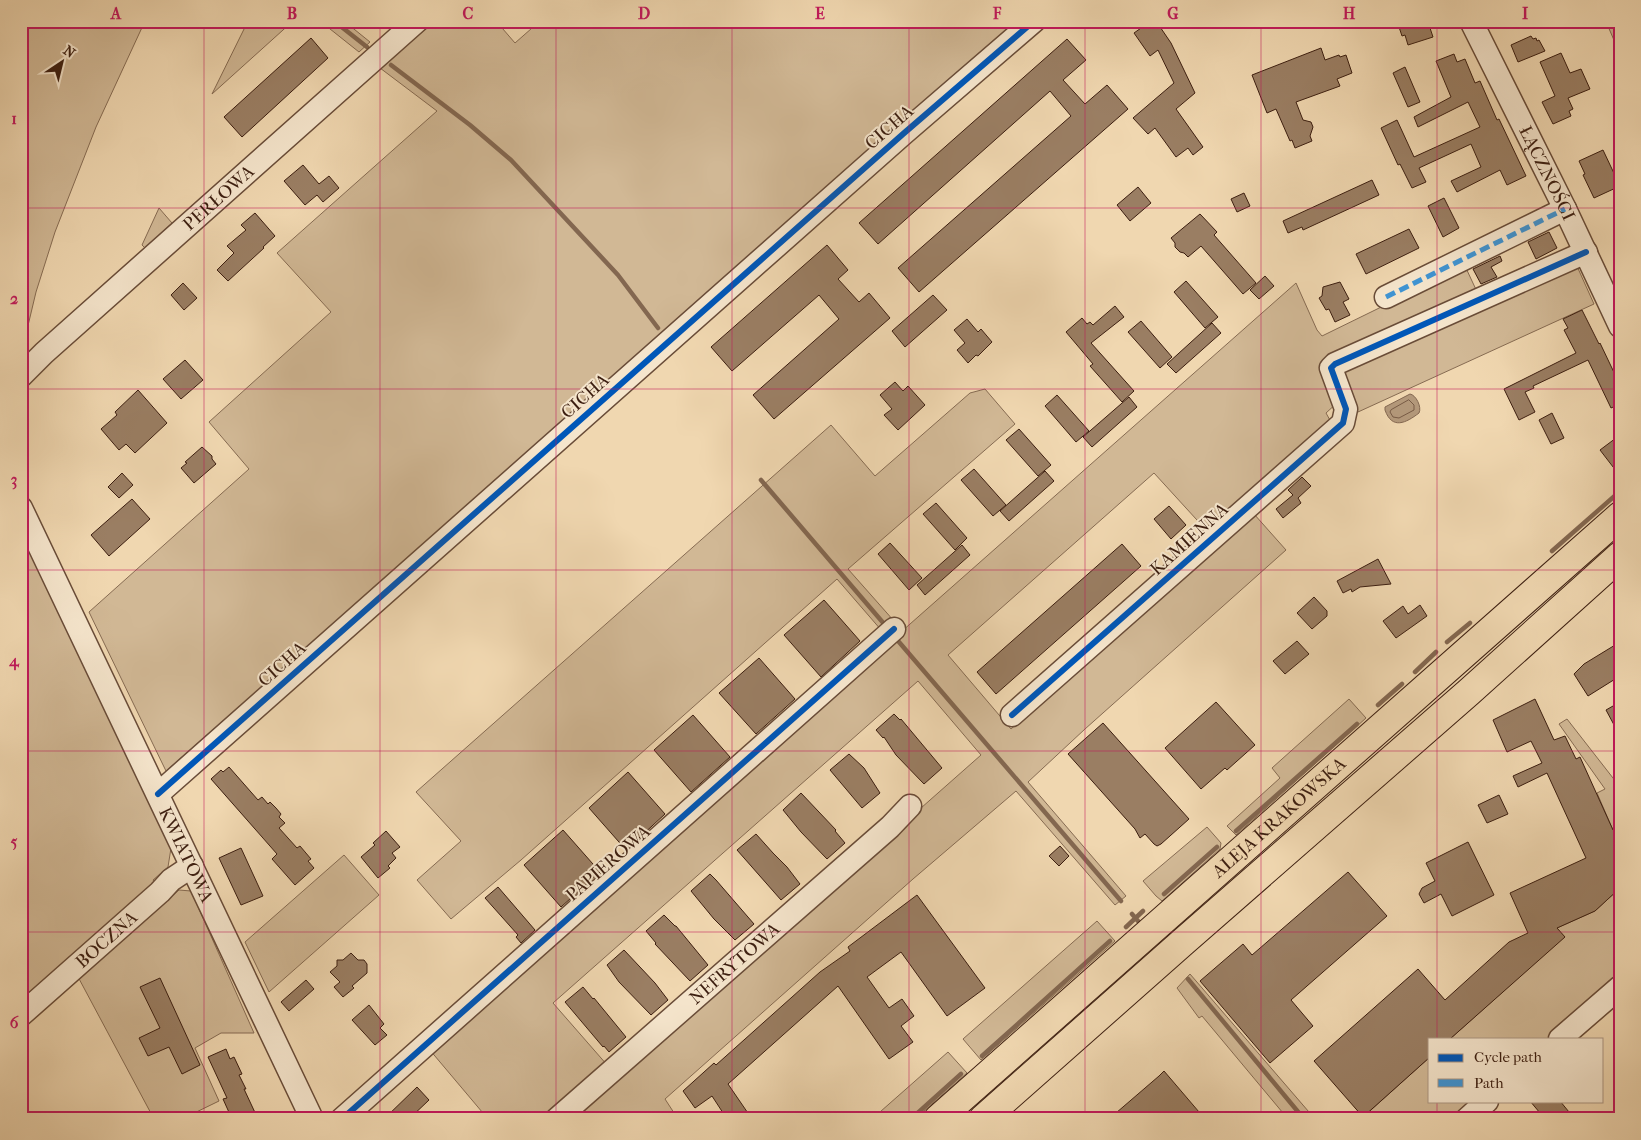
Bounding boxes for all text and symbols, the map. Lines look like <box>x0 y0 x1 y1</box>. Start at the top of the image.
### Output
text: A <box>110 4 122 23</box>
text: B <box>287 4 297 23</box>
text: C <box>463 4 474 23</box>
text: D <box>638 4 650 23</box>
text: E <box>815 4 825 23</box>
text: F <box>992 4 1002 23</box>
text: G <box>1167 4 1179 23</box>
text: H <box>1343 4 1356 23</box>
text: I <box>1522 4 1529 23</box>
north arrow <box>38 38 88 88</box>
text: N <box>60 42 79 62</box>
street label: CICHA <box>861 101 918 154</box>
text: 1 <box>11 109 17 128</box>
street label: ŁĄCZNOŚCI <box>1514 123 1579 224</box>
street label: PERŁOWA <box>179 161 259 235</box>
text: 2 <box>10 289 18 308</box>
street label: CICHA <box>557 369 614 423</box>
text: 3 <box>11 470 17 490</box>
street label: KAMIENNA <box>1146 499 1233 580</box>
street label: CICHA <box>254 637 311 691</box>
text: 4 <box>8 651 20 671</box>
street label: ALEJA KRAKOWSKA <box>1207 753 1351 883</box>
street label: KWIATOWA <box>154 804 217 906</box>
street label: PAPIEROWA <box>562 821 655 906</box>
text: 5 <box>11 832 18 851</box>
street label: BOCZNA <box>72 907 142 973</box>
street label: NEFRYTOWA <box>685 918 784 1009</box>
text: 6 <box>10 1013 19 1032</box>
legend <box>1428 1038 1604 1102</box>
text: Cycle path <box>1474 1048 1542 1066</box>
text: Path <box>1474 1074 1504 1092</box>

